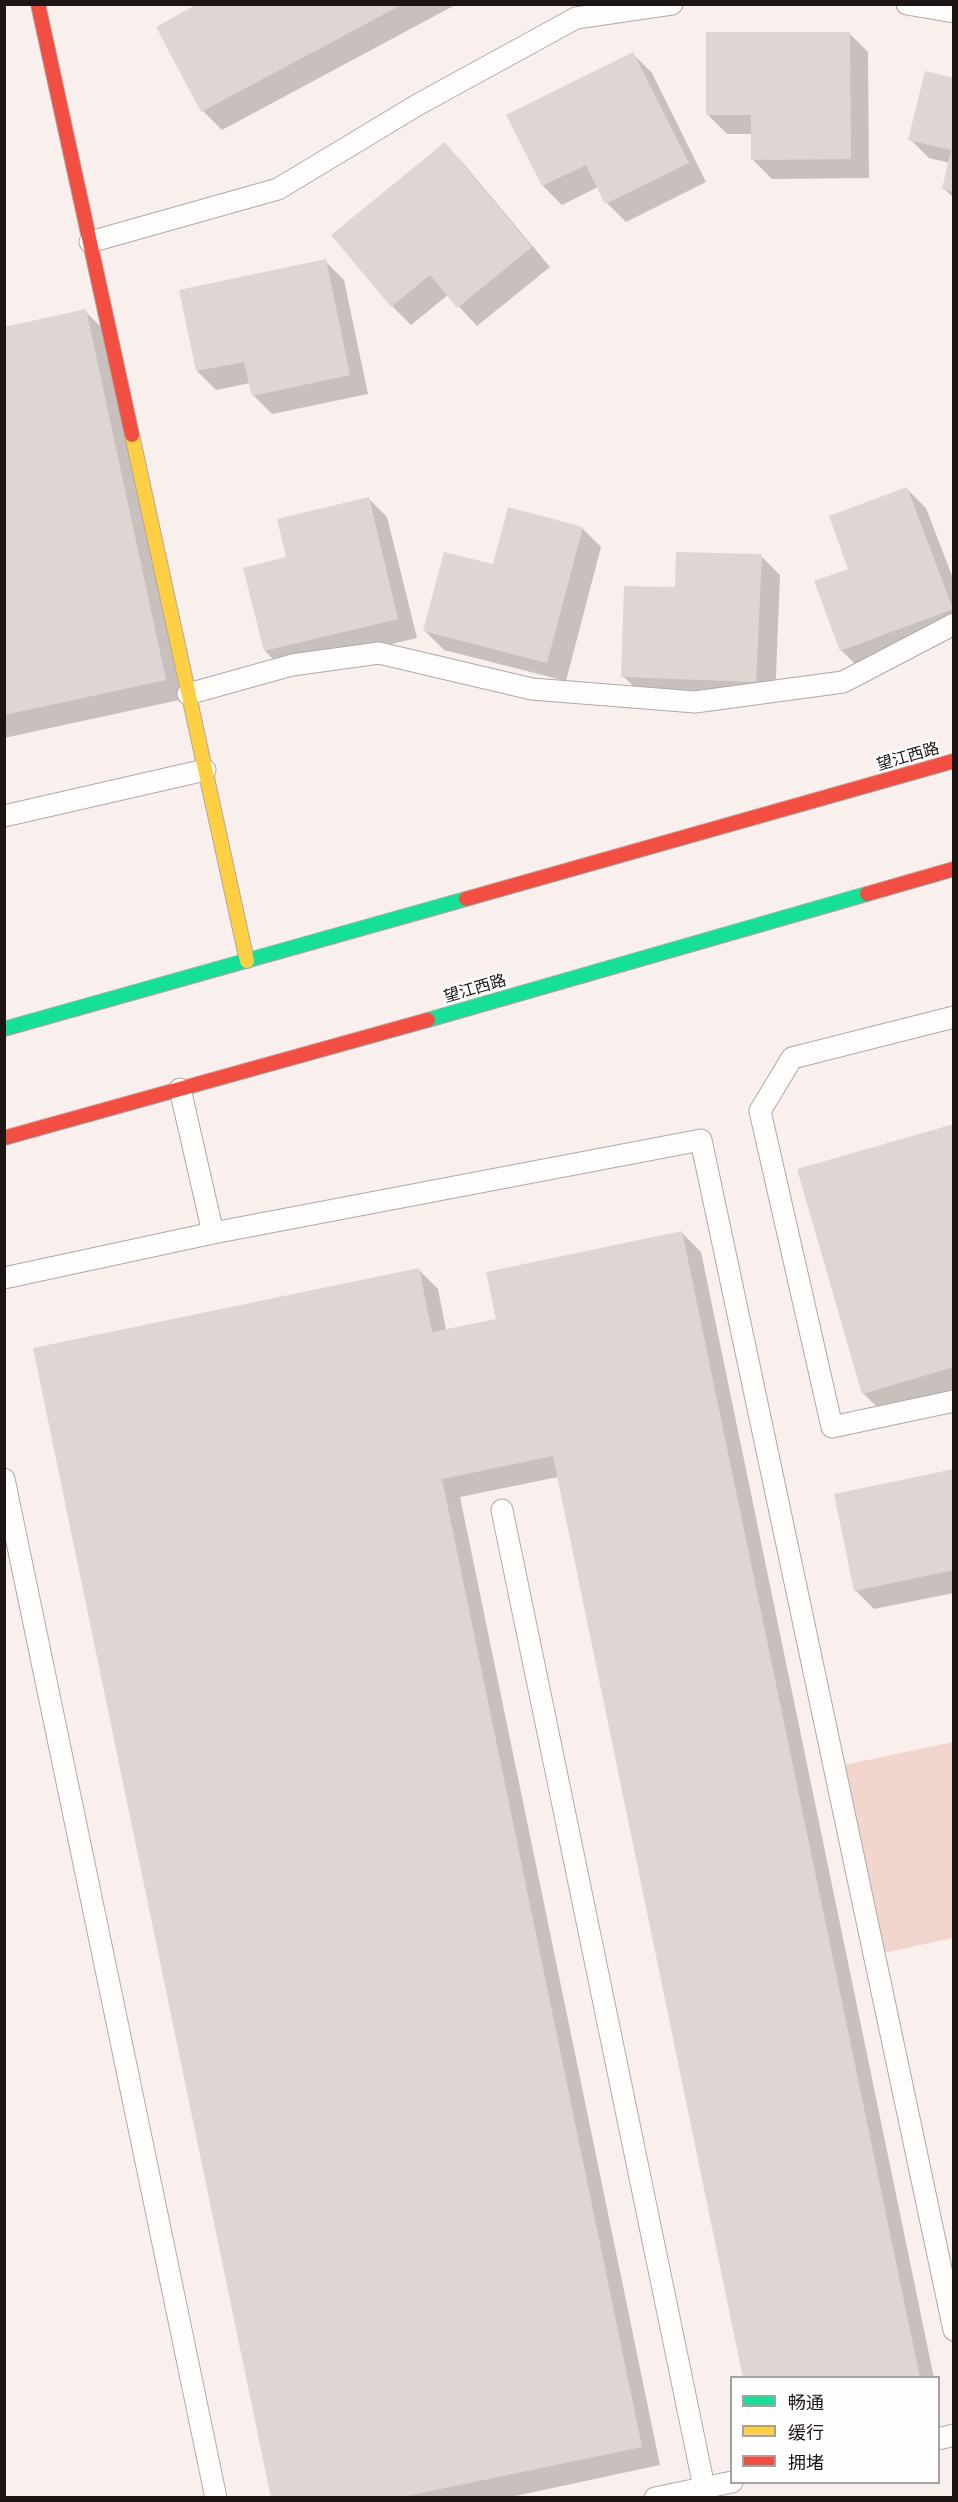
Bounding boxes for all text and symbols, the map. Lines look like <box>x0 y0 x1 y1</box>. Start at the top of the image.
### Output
street label: 望江西路 <box>875 739 941 775</box>
street label: 望江西路 <box>442 971 508 1007</box>
legend <box>730 2376 940 2484</box>
text: 畅通 <box>788 2392 824 2414</box>
text: 缓行 <box>788 2422 824 2444</box>
text: 拥堵 <box>788 2452 824 2474</box>

